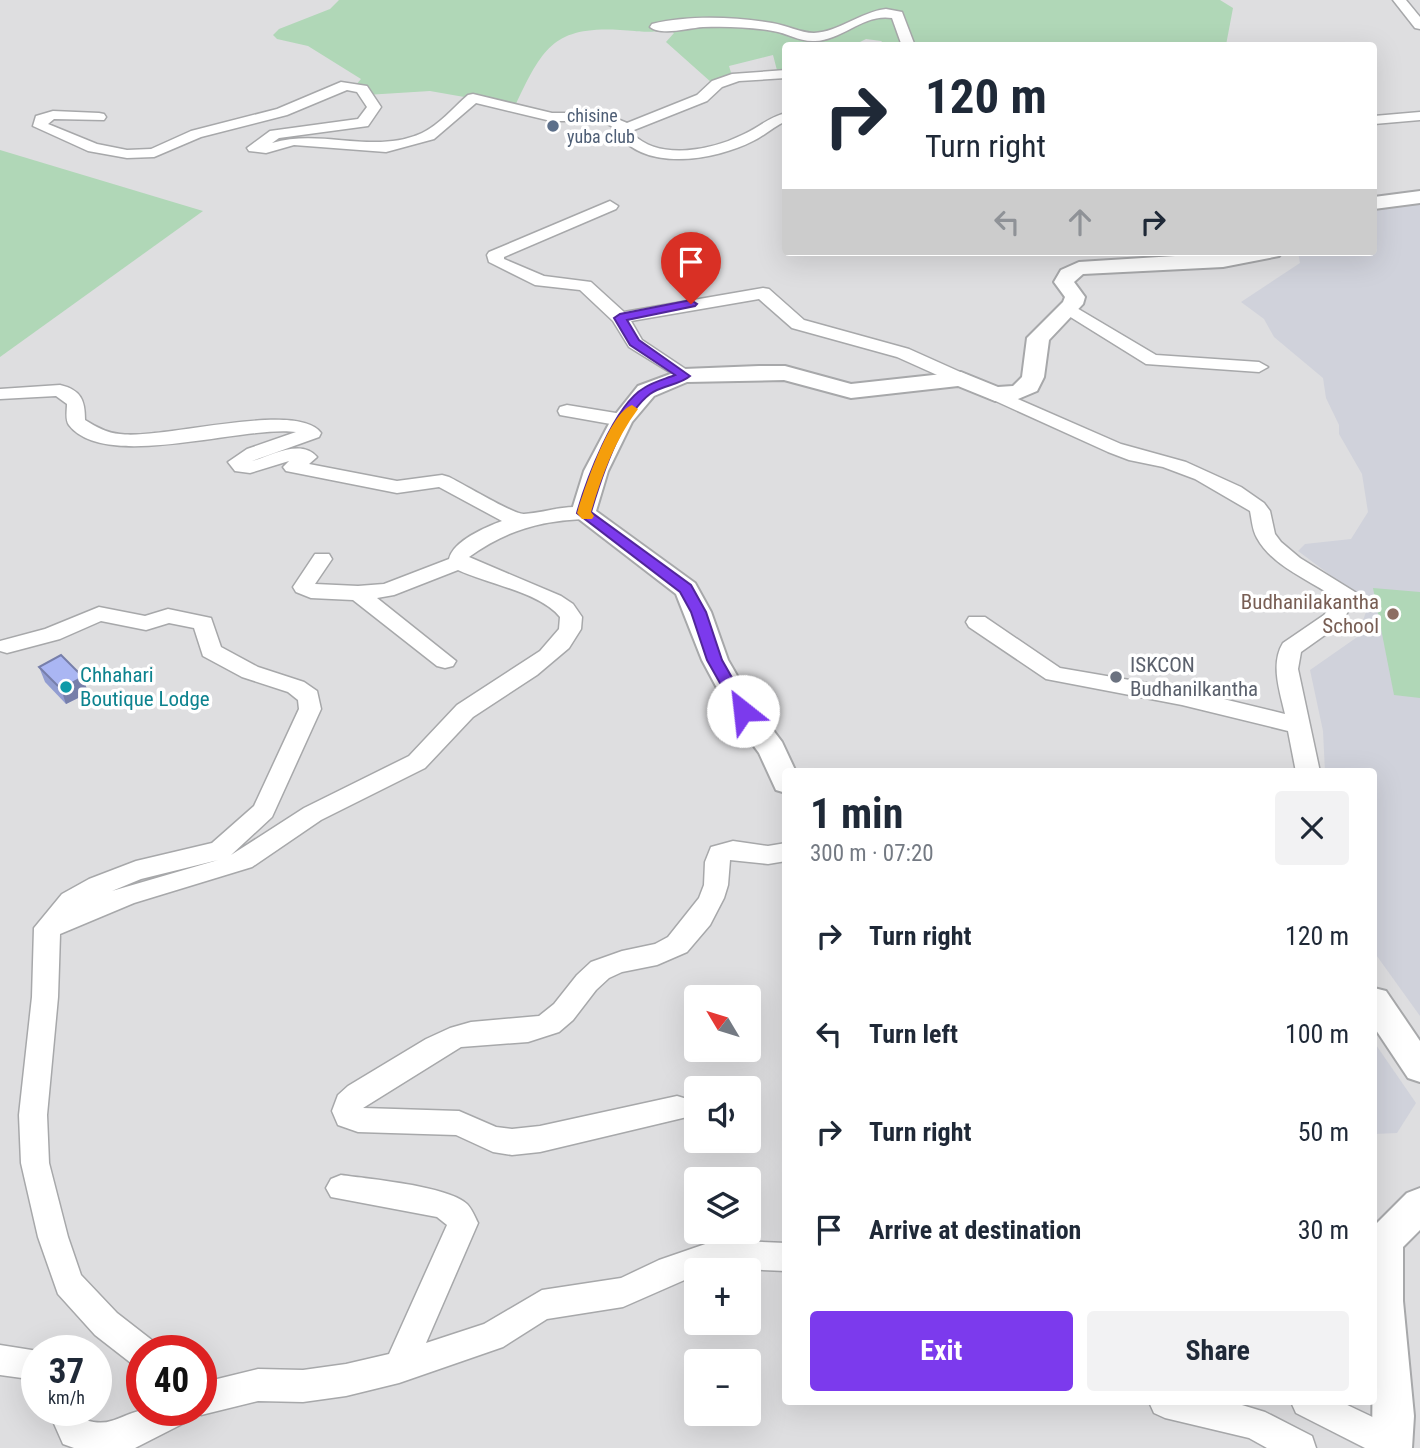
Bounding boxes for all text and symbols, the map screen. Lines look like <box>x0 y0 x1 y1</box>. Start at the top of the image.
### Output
text: 120 m <box>925 68 1047 125</box>
icon: right <box>810 70 901 161</box>
place label: chisine yuba club <box>567 105 635 147</box>
marker: chisine yuba club <box>545 118 561 134</box>
text: Turn right <box>925 127 1046 165</box>
icon: left <box>988 203 1026 241</box>
icon: ahead <box>1061 203 1099 241</box>
icon: right <box>1134 203 1172 241</box>
pin <box>661 232 721 304</box>
icon: arrive <box>672 243 710 281</box>
place label: Budhanilakantha School <box>1241 590 1379 638</box>
marker: Budhanilakantha School <box>1385 606 1401 622</box>
place label: ISKCON Budhanilkantha <box>1130 653 1258 701</box>
place label: Chhahari Boutique Lodge <box>80 663 210 711</box>
marker: ISKCON Budhanilkantha <box>1108 669 1124 685</box>
position arrow <box>706 674 780 748</box>
marker: Chhahari Boutique Lodge <box>58 679 74 695</box>
text: 1 min <box>810 789 903 838</box>
button: close <box>1275 791 1349 865</box>
text: 300 m · 07:20 <box>810 840 934 867</box>
icon: right <box>810 917 848 955</box>
text: Turn right <box>869 921 971 951</box>
text: 120 m <box>1285 921 1349 951</box>
north arrow <box>684 985 761 1062</box>
map controls <box>684 985 761 1426</box>
icon: left <box>810 1015 848 1053</box>
text: Turn left <box>869 1019 958 1049</box>
text: 100 m <box>1285 1019 1349 1049</box>
button: sound <box>684 1076 761 1153</box>
icon: right <box>810 1113 848 1151</box>
text: Turn right <box>869 1117 971 1147</box>
text: 50 m <box>1298 1117 1349 1147</box>
button: layers <box>684 1167 761 1244</box>
icon: arrive <box>810 1211 848 1249</box>
text: Arrive at destination <box>869 1215 1081 1245</box>
text: 30 m <box>1298 1215 1349 1245</box>
button: + <box>684 1258 761 1335</box>
button: Exit <box>810 1311 1073 1391</box>
button: Share <box>1087 1311 1349 1391</box>
speed limit sign: 40 <box>126 1335 217 1426</box>
button: − <box>684 1349 761 1426</box>
text: 37 <box>49 1351 84 1392</box>
text: km/h <box>48 1387 85 1408</box>

